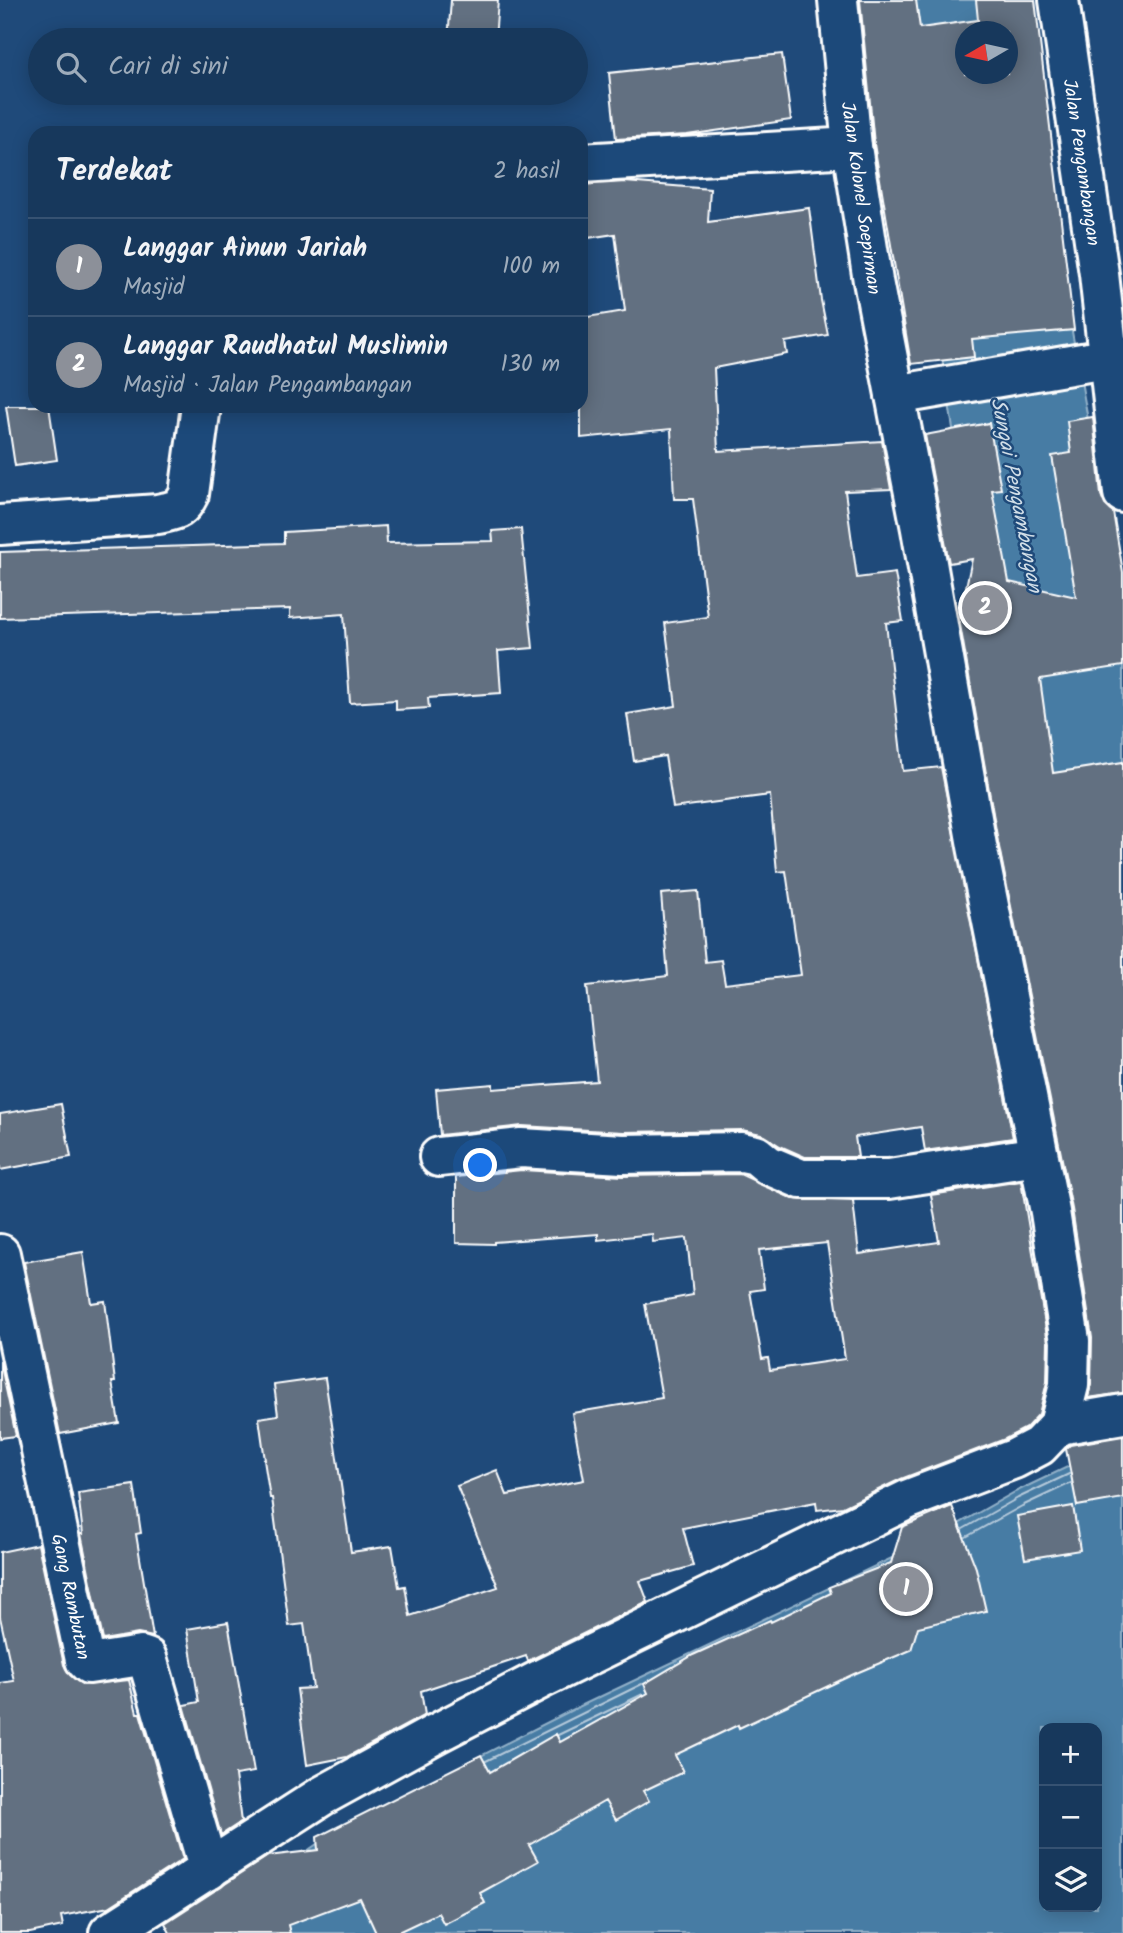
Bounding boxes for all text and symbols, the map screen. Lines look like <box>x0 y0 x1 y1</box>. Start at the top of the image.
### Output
north arrow <box>955 21 1018 84</box>
search box <box>28 28 588 105</box>
text: Cari di sini <box>108 46 228 88</box>
icon: search <box>52 48 90 86</box>
street label: Jalan Pengambangan <box>1054 77 1108 248</box>
street label: Jalan Kolonel Soepirman <box>832 100 888 297</box>
text: Terdekat <box>56 148 172 196</box>
text: 2 hasil <box>493 154 560 190</box>
text: Langgar Ainun Jariah <box>123 228 367 270</box>
text: 1 <box>76 249 82 285</box>
text: 100 m <box>502 249 560 285</box>
text: Masjid <box>123 270 185 306</box>
text: Langgar Raudhatul Muslimin <box>123 326 448 368</box>
text: 2 <box>72 347 86 383</box>
text: 130 m <box>501 347 560 383</box>
text: Masjid · Jalan Pengambangan <box>123 368 412 404</box>
water label: Sungai Pengambangan <box>981 395 1051 597</box>
pin: 2 <box>962 582 1008 634</box>
your location <box>463 1148 497 1182</box>
street label: Gang Rambutan <box>42 1531 98 1663</box>
pin: 1 <box>883 1563 929 1615</box>
map controls <box>1039 1723 1102 1912</box>
button: + <box>1039 1723 1102 1786</box>
button: − <box>1039 1786 1102 1849</box>
button: layers <box>1039 1849 1102 1912</box>

